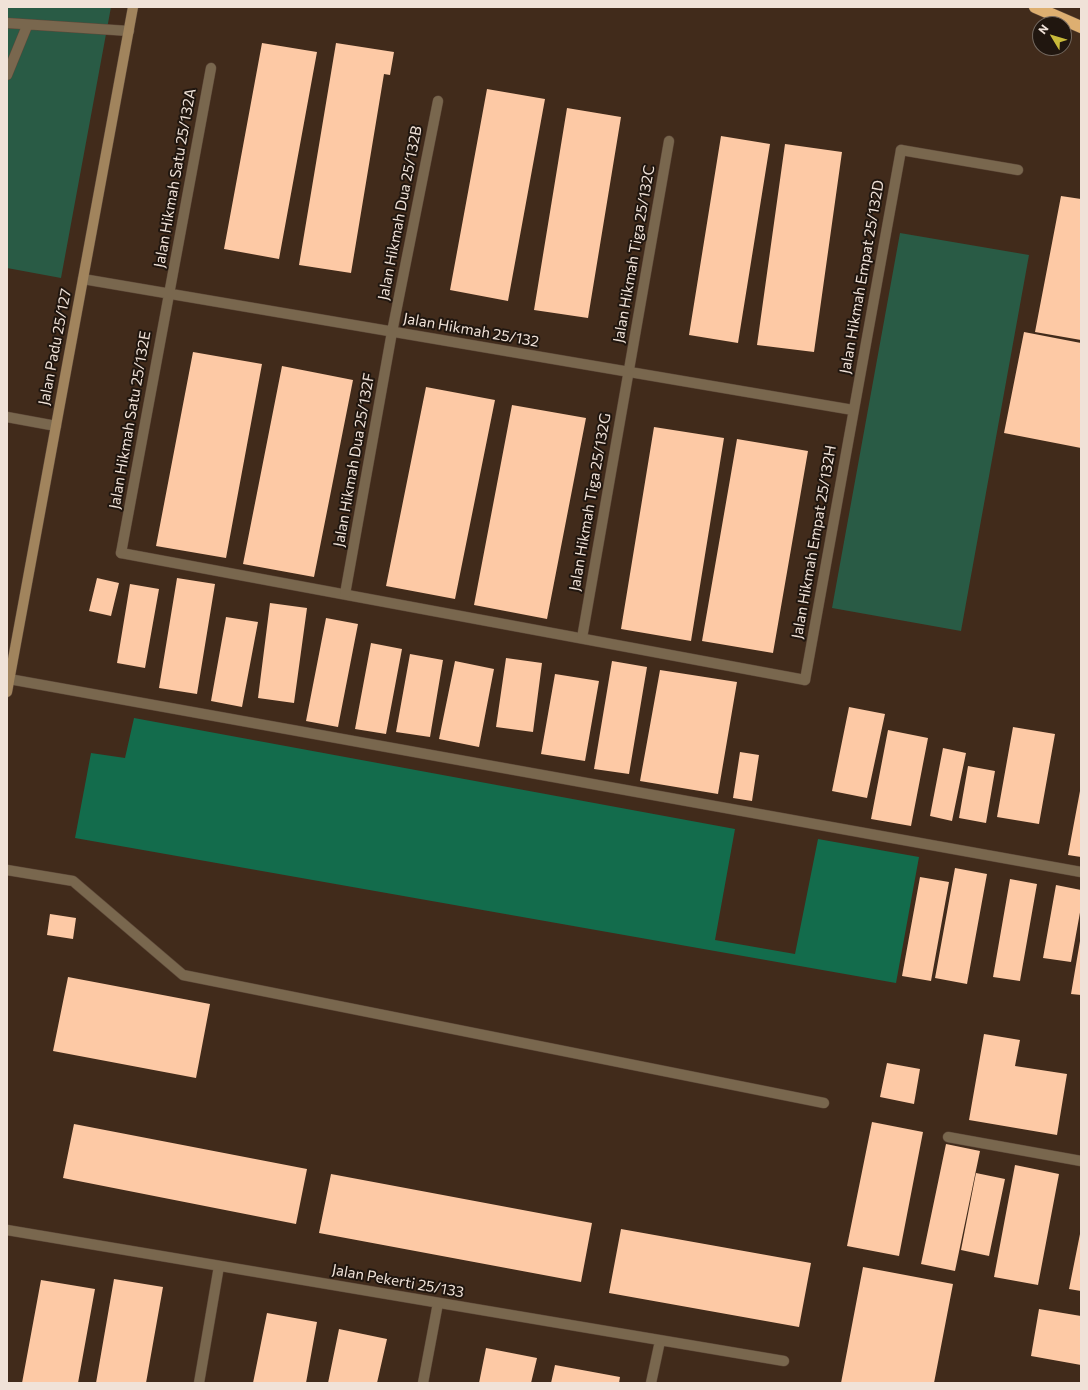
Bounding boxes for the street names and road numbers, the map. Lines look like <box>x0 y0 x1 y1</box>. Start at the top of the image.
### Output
street label: Jalan Hikmah Satu 25/132A <box>150 87 200 269</box>
street label: Jalan Hikmah Dua 25/132B <box>374 124 426 302</box>
street label: Jalan Hikmah Tiga 25/132C <box>610 164 658 344</box>
street label: Jalan Hikmah Empat 25/132D <box>836 179 888 375</box>
street label: Jalan Padu 25/127 <box>35 287 75 407</box>
street label: Jalan Hikmah 25/132 <box>402 309 540 351</box>
street label: Jalan Hikmah Satu 25/132E <box>105 330 155 510</box>
street label: Jalan Hikmah Dua 25/132F <box>330 372 378 548</box>
street label: Jalan Hikmah Tiga 25/132G <box>565 411 615 593</box>
street label: Jalan Hikmah Empat 25/132H <box>788 444 840 640</box>
street label: Jalan Pekerti 25/133 <box>331 1261 465 1301</box>

